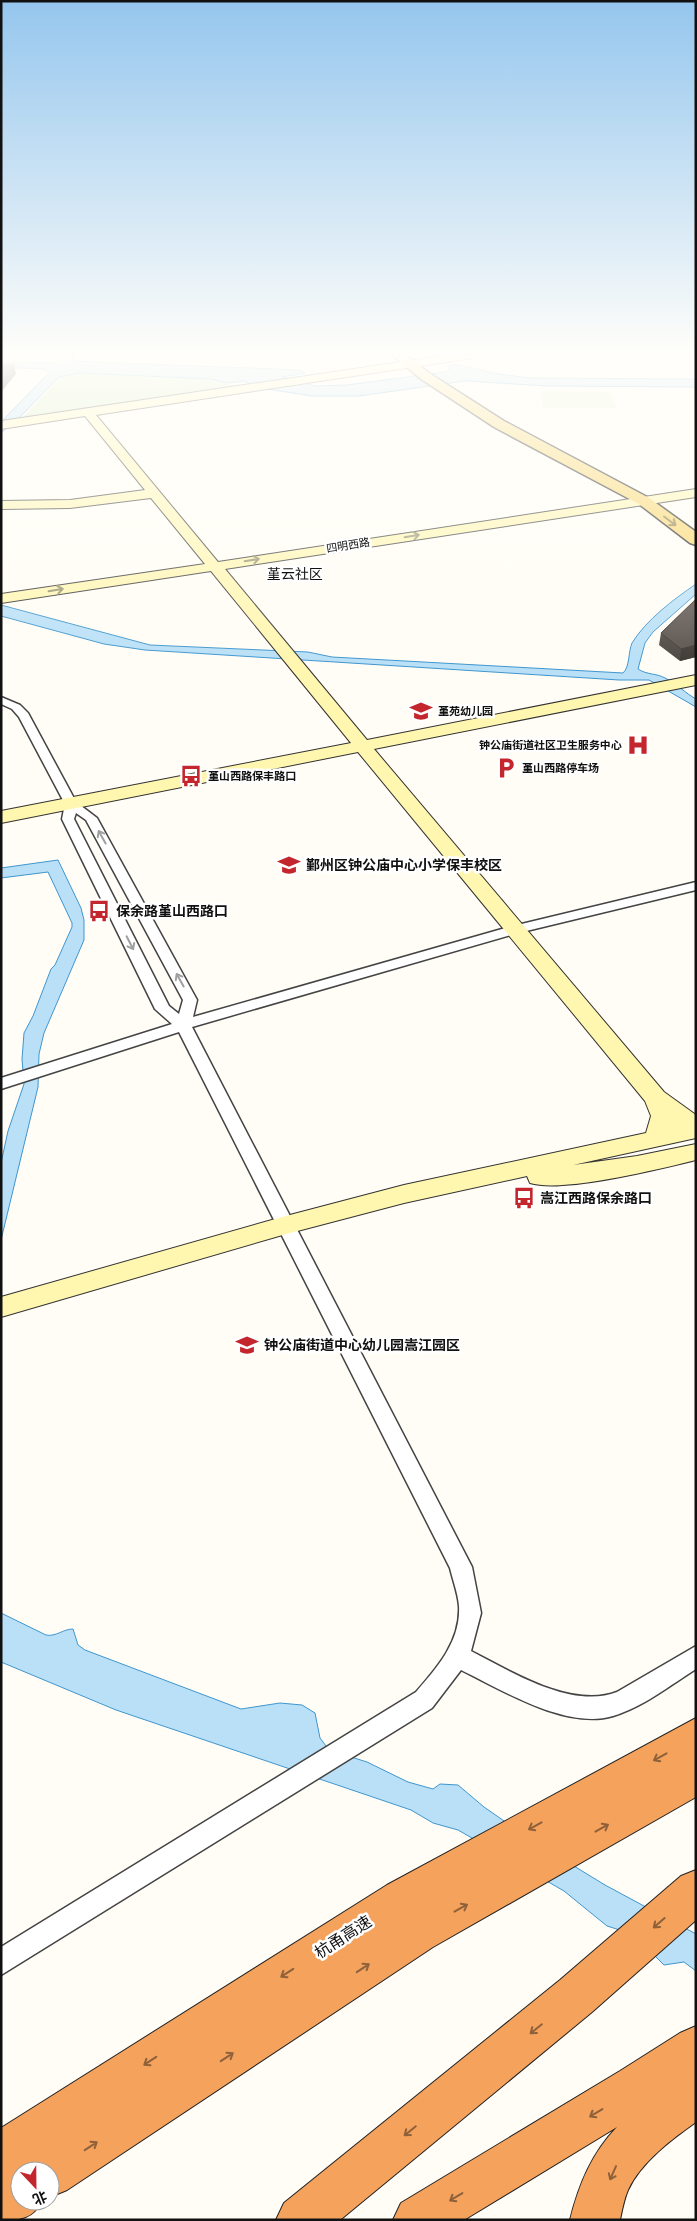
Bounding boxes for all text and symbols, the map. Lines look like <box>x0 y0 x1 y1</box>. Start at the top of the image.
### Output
one-way arrow <box>663 515 676 526</box>
one-way arrow <box>404 530 420 540</box>
street label: 四明西路 <box>325 536 371 554</box>
one-way arrow <box>243 554 259 564</box>
district label: 堇云社区 <box>267 566 323 582</box>
one-way arrow <box>48 585 64 595</box>
school or university icon: 堇苑幼儿园 <box>408 698 434 724</box>
place label: 堇苑幼儿园 <box>438 705 493 717</box>
hospital icon: 钟公庙街道社区卫生服务中心 <box>625 732 651 758</box>
place label: 钟公庙街道社区卫生服务中心 <box>479 739 622 751</box>
parking icon: 堇山西路停车场 <box>493 755 519 781</box>
place label: 堇山西路停车场 <box>522 762 599 774</box>
bus stop icon: 堇山西路保丰路口 <box>178 763 204 789</box>
place label: 堇山西路保丰路口 <box>208 770 296 782</box>
one-way arrow <box>97 830 107 845</box>
school or university icon: 鄞州区钟公庙中心小学保丰校区 <box>276 852 302 878</box>
place label: 鄞州区钟公庙中心小学保丰校区 <box>306 857 502 873</box>
bus stop icon: 保余路堇山西路口 <box>86 898 112 924</box>
place label: 保余路堇山西路口 <box>116 903 228 919</box>
one-way arrow <box>126 935 135 950</box>
one-way arrow <box>174 974 184 988</box>
bus stop icon: 嵩江西路保余路口 <box>511 1185 537 1211</box>
place label: 嵩江西路保余路口 <box>540 1190 652 1206</box>
school or university icon: 钟公庙街道中心幼儿园嵩江园区 <box>234 1332 260 1358</box>
place label: 钟公庙街道中心幼儿园嵩江园区 <box>264 1337 460 1353</box>
one-way arrow <box>652 1752 667 1762</box>
one-way arrow <box>528 1822 543 1831</box>
one-way arrow <box>594 1823 609 1833</box>
one-way arrow <box>453 1903 468 1913</box>
street label: 杭甬高速 <box>312 1912 374 1962</box>
one-way arrow <box>653 1917 666 1929</box>
one-way arrow <box>355 1963 369 1973</box>
one-way arrow <box>281 1968 295 1978</box>
one-way arrow <box>529 2023 542 2034</box>
one-way arrow <box>219 2052 233 2062</box>
one-way arrow <box>144 2056 158 2066</box>
one-way arrow <box>589 2108 603 2118</box>
one-way arrow <box>403 2126 416 2137</box>
one-way arrow <box>83 2141 97 2151</box>
north arrow <box>10 2161 60 2211</box>
one-way arrow <box>607 2165 617 2180</box>
text: 北 <box>30 2188 49 2208</box>
one-way arrow <box>450 2192 464 2202</box>

